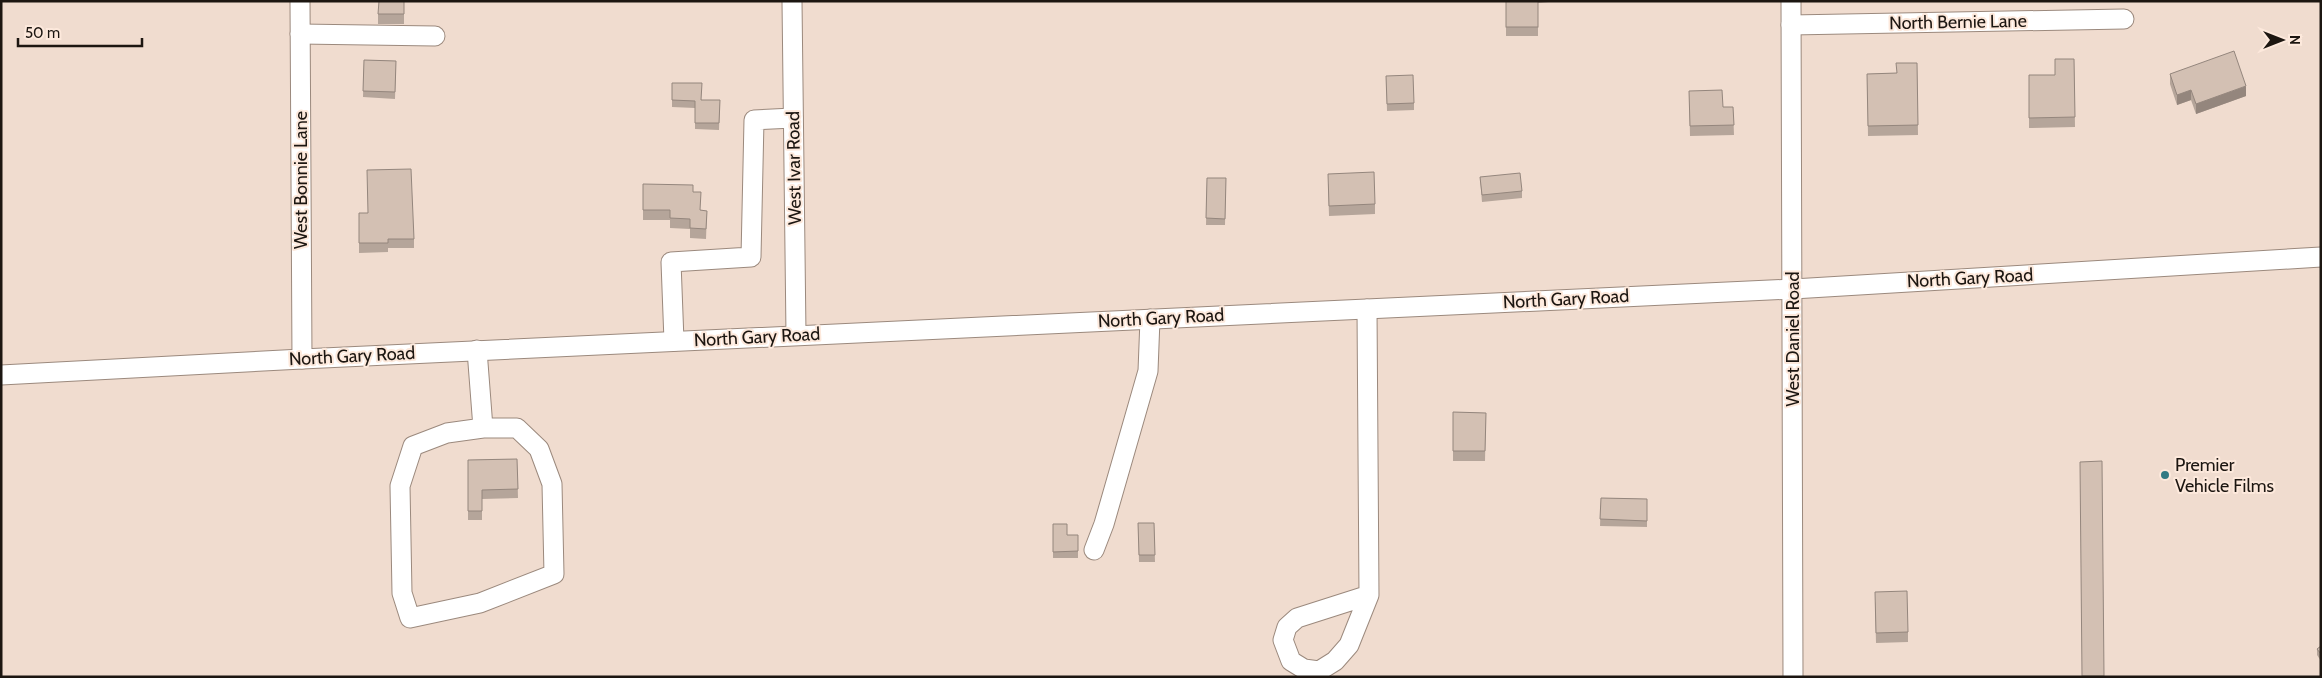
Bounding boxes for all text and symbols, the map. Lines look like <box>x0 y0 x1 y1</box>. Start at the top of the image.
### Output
street label: North Bernie Lane <box>1889 10 2027 34</box>
scale bar <box>18 15 141 47</box>
north arrow <box>2257 15 2307 65</box>
text: 50 m <box>25 24 60 42</box>
text: N <box>2286 35 2304 45</box>
street label: West Bonnie Lane <box>290 111 312 249</box>
street label: West Ivar Road <box>782 111 806 225</box>
street label: North Gary Road <box>1906 264 2034 292</box>
street label: West Daniel Road <box>1782 271 1804 407</box>
street label: North Gary Road <box>1502 285 1630 313</box>
street label: North Gary Road <box>1097 304 1225 332</box>
street label: North Gary Road <box>693 323 821 351</box>
street label: North Gary Road <box>288 342 416 370</box>
place label: Premier Vehicle Films <box>2175 454 2274 497</box>
marker: Premier Vehicle Films <box>2159 469 2171 481</box>

